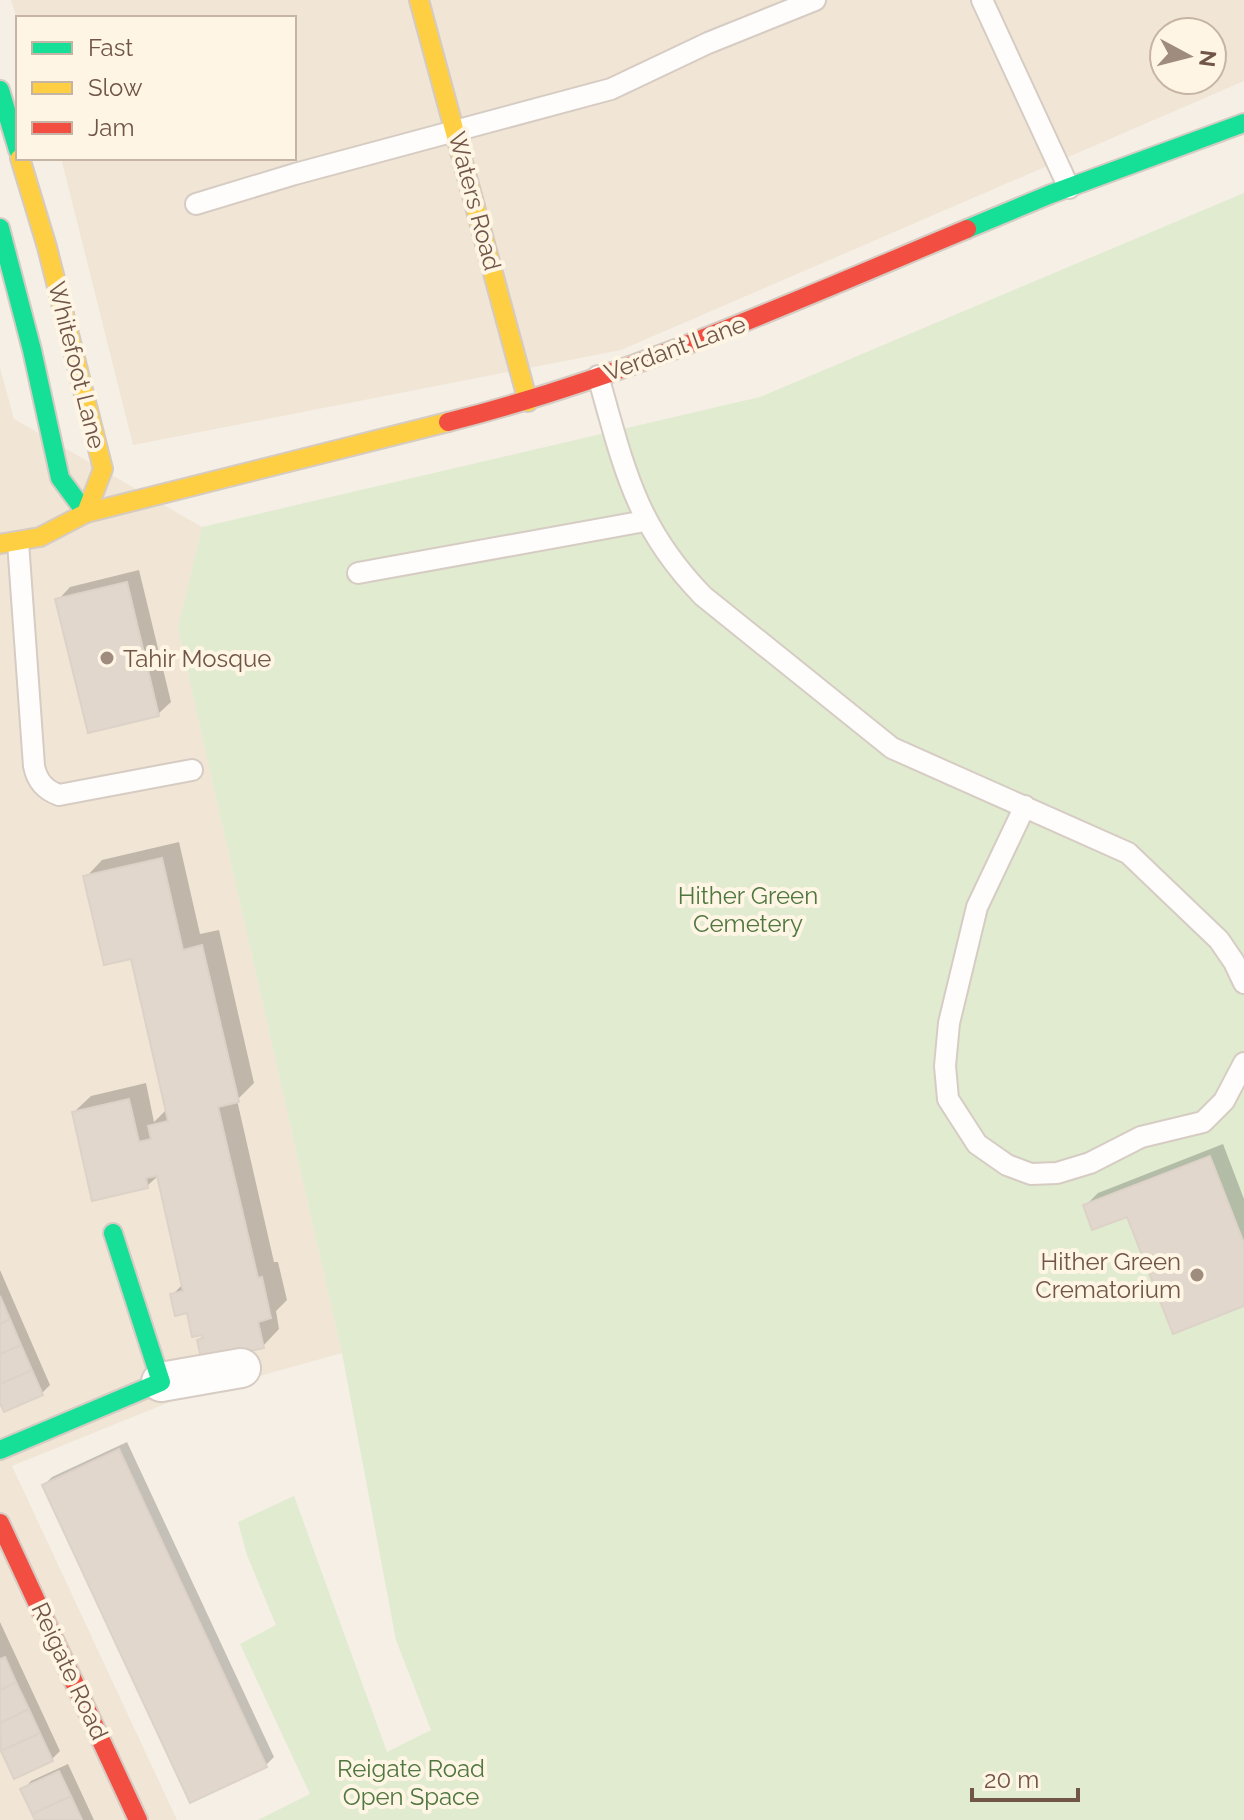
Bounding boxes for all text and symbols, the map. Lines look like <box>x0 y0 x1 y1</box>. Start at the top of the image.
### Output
legend <box>16 16 296 160</box>
north arrow <box>1148 16 1228 96</box>
text: Fast <box>88 33 133 62</box>
text: N <box>1194 49 1222 68</box>
text: Slow <box>88 73 143 102</box>
text: Jam <box>88 113 134 142</box>
street label: Waters Road <box>443 128 507 274</box>
street label: Whitefoot Lane <box>42 278 112 452</box>
street label: Verdant Lane <box>600 309 750 387</box>
place label: Tahir Mosque <box>123 644 271 673</box>
marker: Tahir Mosque <box>98 649 116 667</box>
park label: Hither Green Cemetery <box>678 881 818 938</box>
place label: Hither Green Crematorium <box>1035 1247 1181 1304</box>
marker: Hither Green Crematorium <box>1188 1266 1206 1284</box>
street label: Reigate Road <box>26 1598 114 1744</box>
scale bar <box>972 1752 1078 1802</box>
park label: Reigate Road Open Space <box>337 1754 485 1811</box>
text: 20 m <box>984 1765 1039 1794</box>

